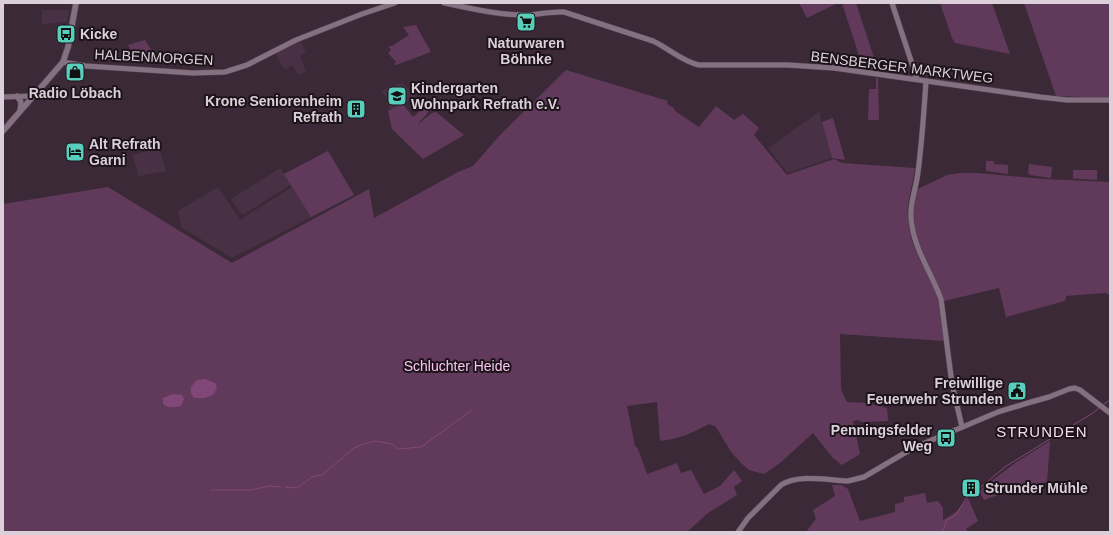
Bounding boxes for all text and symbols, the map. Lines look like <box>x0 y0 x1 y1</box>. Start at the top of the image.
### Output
supermarket icon: Naturwaren Böhnke <box>515 11 537 33</box>
bus stop icon: Kicke <box>55 23 77 45</box>
place label: Kicke <box>80 26 118 42</box>
place label: Naturwaren Böhnke <box>487 35 565 67</box>
street label: HALBENMORGEN <box>94 46 214 68</box>
street label: BENSBERGER MARKTWEG <box>810 48 994 86</box>
shop icon: Radio Löbach <box>64 61 86 83</box>
place label: Kindergarten Wohnpark Refrath e.V. <box>411 80 560 112</box>
place label: Radio Löbach <box>29 85 121 101</box>
school or university icon: Kindergarten Wohnpark Refrath e.V. <box>386 85 408 107</box>
place label: Krone Seniorenheim Refrath <box>205 93 342 125</box>
building icon: Krone Seniorenheim Refrath <box>345 98 367 120</box>
place label: Alt Refrath Garni <box>89 136 161 168</box>
hotel icon: Alt Refrath Garni <box>64 141 86 163</box>
park label: Schluchter Heide <box>404 358 511 374</box>
place label: Freiwillige Feuerwehr Strunden <box>867 375 1003 407</box>
public building icon: Freiwillige Feuerwehr Strunden <box>1006 380 1028 402</box>
place label: Penningsfelder Weg <box>831 422 933 454</box>
district label: STRUNDEN <box>996 423 1088 440</box>
bus stop icon: Penningsfelder Weg <box>935 427 957 449</box>
building icon: Strunder Mühle <box>960 477 982 499</box>
place label: Strunder Mühle <box>985 480 1088 496</box>

